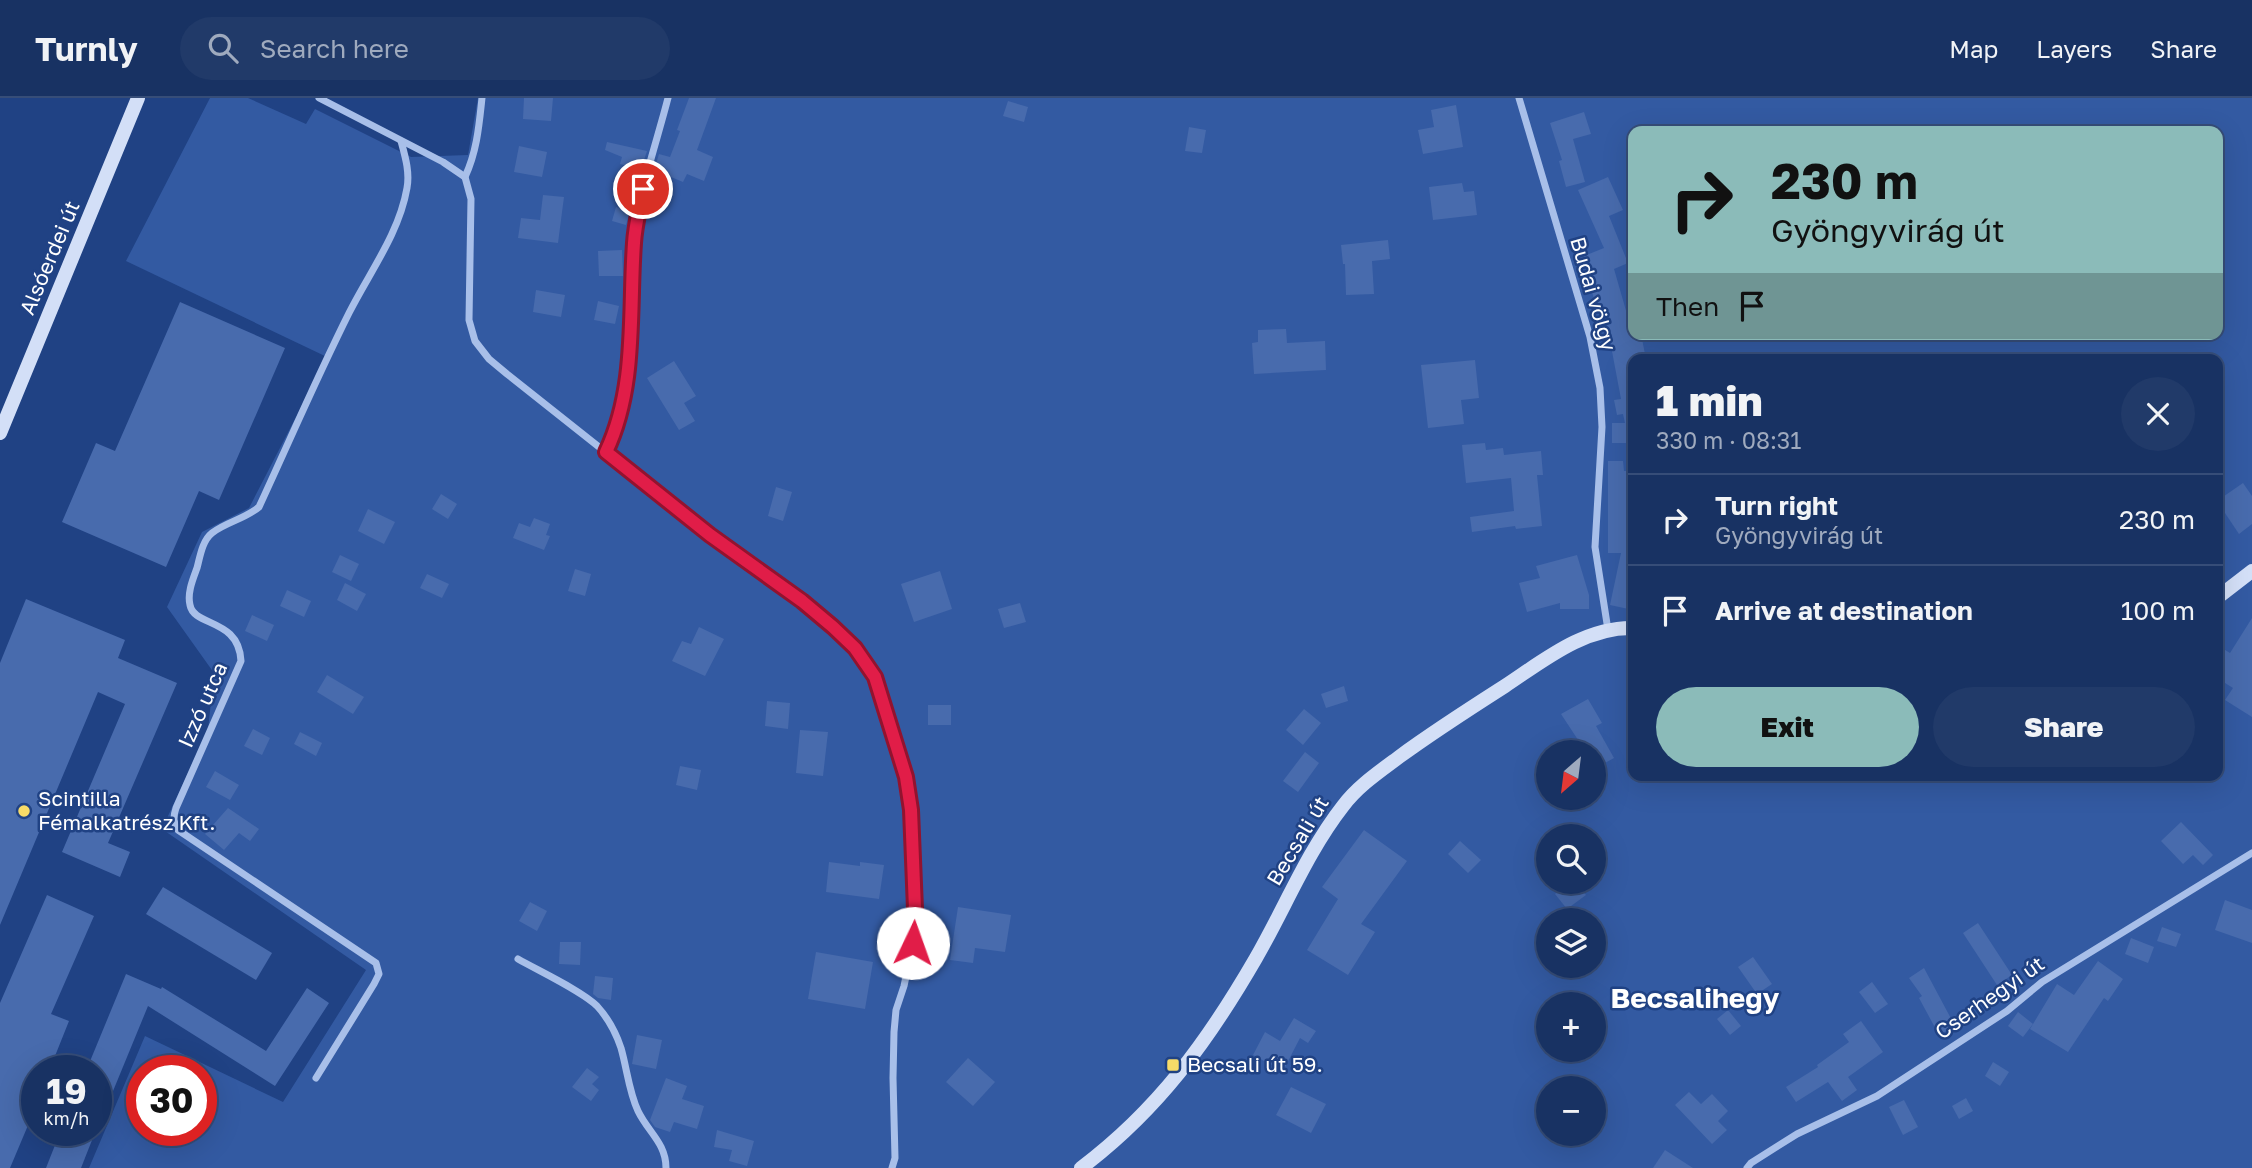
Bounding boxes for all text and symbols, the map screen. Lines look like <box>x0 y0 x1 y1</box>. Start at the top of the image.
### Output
search box <box>180 17 670 80</box>
text: Turnly <box>35 29 138 68</box>
icon: search <box>204 29 242 67</box>
text: Search here <box>260 33 409 64</box>
text: Map <box>1949 34 1998 63</box>
text: Layers <box>2036 34 2112 63</box>
text: Share <box>2150 34 2217 63</box>
text: 230 m <box>1771 151 1918 210</box>
icon: right <box>1656 154 1747 245</box>
pin <box>613 159 673 219</box>
icon: arrive <box>624 170 662 208</box>
street label: Alsóerdei út <box>13 197 85 319</box>
text: Gyöngyvirág út <box>1771 211 2005 249</box>
street label: Budai völgy <box>1565 234 1623 354</box>
icon: arrive <box>1733 287 1771 325</box>
text: Then <box>1656 291 1719 322</box>
text: 1 min <box>1656 375 1763 425</box>
button: close <box>2121 377 2195 451</box>
text: 330 m · 08:31 <box>1656 426 1801 454</box>
text: Turn right <box>1715 490 1838 521</box>
icon: right <box>1656 501 1694 539</box>
text: 230 m <box>2119 504 2195 535</box>
text: Gyöngyvirág út <box>1715 521 1883 549</box>
icon: arrive <box>1656 592 1694 630</box>
text: Arrive at destination <box>1715 595 1973 626</box>
text: 100 m <box>2121 595 2195 626</box>
street label: Izzó utca <box>172 658 232 751</box>
button: Exit <box>1656 687 1919 767</box>
button: Share <box>1933 687 2195 767</box>
north arrow <box>1536 740 1606 810</box>
map controls <box>1536 740 1606 1146</box>
place label: Scintilla Fémalkatrész Kft. <box>38 785 215 835</box>
street label: Becsali út <box>1260 791 1334 890</box>
marker: Scintilla Fémalkatrész Kft. <box>16 803 32 819</box>
button: search <box>1536 824 1606 894</box>
position arrow <box>876 906 950 980</box>
button: layers <box>1536 908 1606 978</box>
street label: Cserhegyi út <box>1930 950 2049 1044</box>
district label: Becsalihegy <box>1611 981 1780 1014</box>
button: + <box>1536 992 1606 1062</box>
place label: Becsali út 59. <box>1187 1051 1323 1077</box>
speed limit sign: 30 <box>126 1055 217 1146</box>
marker: Becsali út 59. <box>1165 1057 1181 1073</box>
text: 19 <box>46 1070 87 1112</box>
button: − <box>1536 1076 1606 1146</box>
text: km/h <box>44 1107 89 1129</box>

